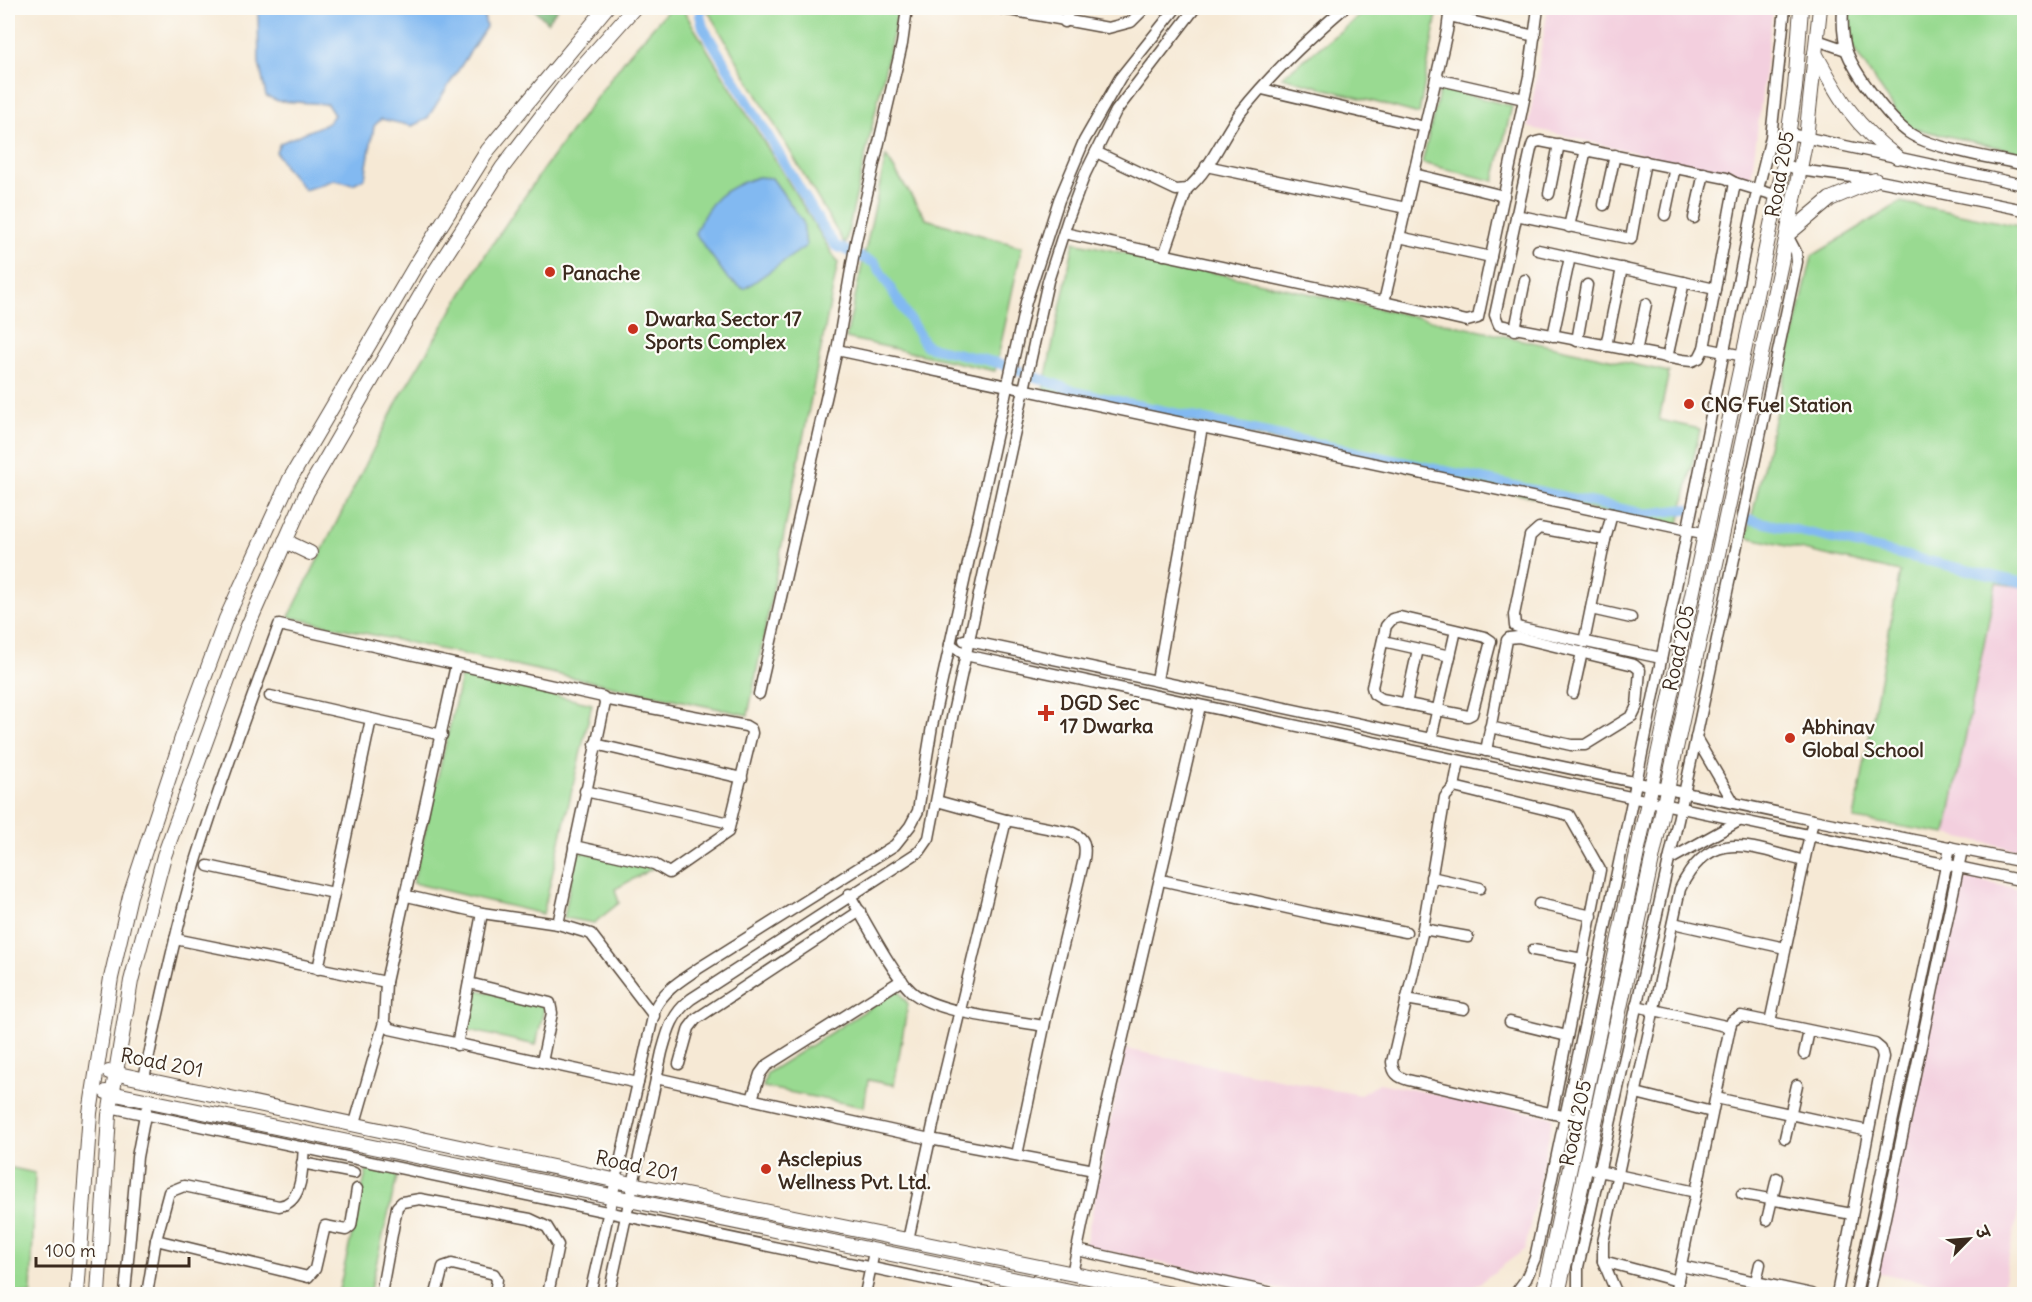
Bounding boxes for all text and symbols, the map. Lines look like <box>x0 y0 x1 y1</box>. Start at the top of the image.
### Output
street label: Road 205 <box>1759 129 1799 219</box>
place label: Panache <box>562 260 641 285</box>
marker: Panache <box>543 265 557 279</box>
place label: Dwarka Sector 17 Sports Complex <box>645 306 802 354</box>
marker: Dwarka Sector 17 Sports Complex <box>626 322 640 336</box>
place label: CNG Fuel Station <box>1701 392 1853 417</box>
marker: CNG Fuel Station <box>1682 397 1696 411</box>
street label: Road 205 <box>1657 603 1699 693</box>
place label: DGD Sec 17 Dwarka <box>1060 690 1154 738</box>
marker: DGD Sec 17 Dwarka <box>1037 704 1055 722</box>
place label: Abhinav Global School <box>1802 714 1924 762</box>
marker: Abhinav Global School <box>1783 731 1797 745</box>
street label: Road 201 <box>119 1042 205 1082</box>
street label: Road 205 <box>1554 1078 1596 1168</box>
street label: Road 201 <box>593 1144 681 1186</box>
place label: Asclepius Wellness Pvt. Ltd. <box>778 1146 931 1194</box>
marker: Asclepius Wellness Pvt. Ltd. <box>759 1162 773 1176</box>
north arrow <box>1939 1209 1999 1269</box>
text: उ <box>1970 1222 1994 1243</box>
scale bar <box>36 1230 189 1268</box>
text: 100 m <box>45 1239 96 1262</box>

